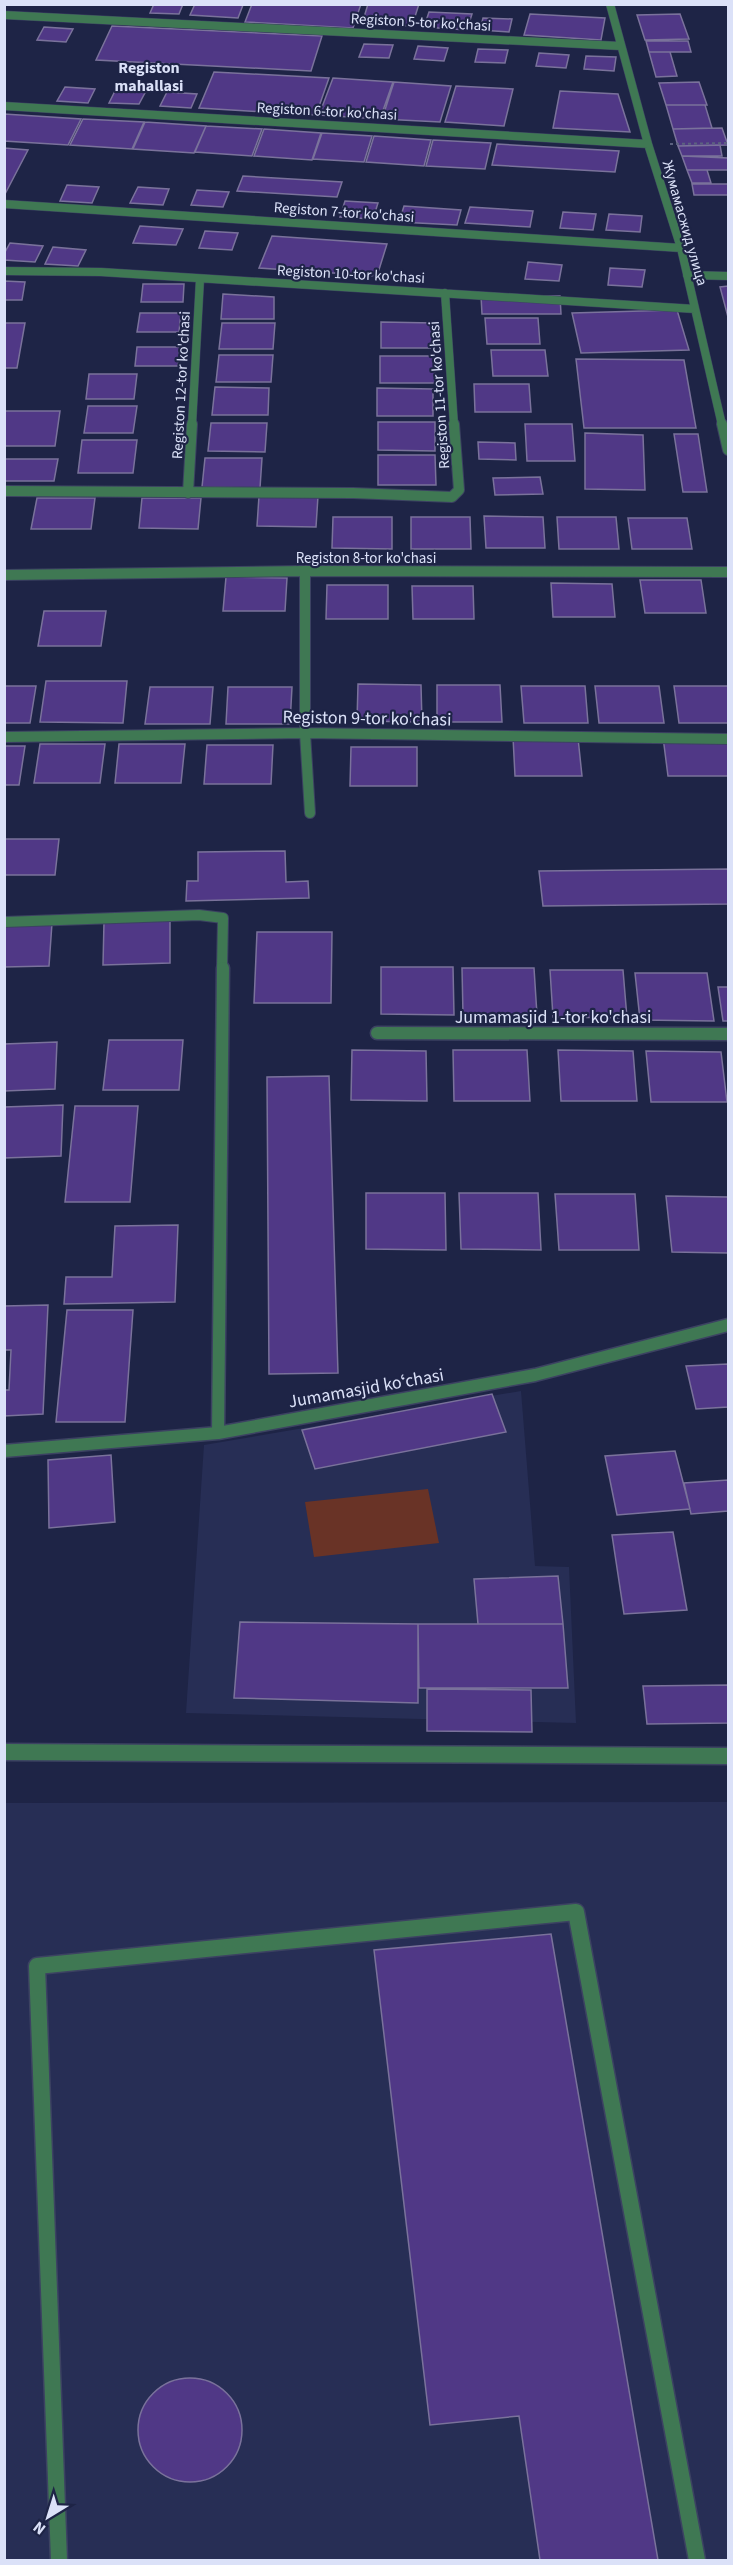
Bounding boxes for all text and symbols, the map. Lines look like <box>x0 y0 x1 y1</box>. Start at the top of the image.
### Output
street label: Registon 5-tor ko'chasi <box>350 8 492 37</box>
district label: Registon mahallasi <box>115 57 183 97</box>
street label: Registon 6-tor ko'chasi <box>256 97 398 126</box>
street label: Жумамасжид улица <box>657 158 712 288</box>
street label: Registon 7-tor ko'chasi <box>273 197 415 228</box>
street label: Registon 10-tor ko'chasi <box>276 260 426 289</box>
street label: Registon 12-tor ko'chasi <box>167 310 196 460</box>
street label: Registon 11-tor ko'chasi <box>424 320 455 470</box>
street label: Registon 8-tor ko'chasi <box>296 548 436 569</box>
street label: Registon 9-tor ko'chasi <box>282 705 452 732</box>
street label: Jumamasjid 1-tor ko'chasi <box>455 1005 651 1030</box>
street label: Jumamasjid koʻchasi <box>286 1363 446 1414</box>
north arrow <box>18 2487 78 2547</box>
text: N <box>28 2516 50 2540</box>

